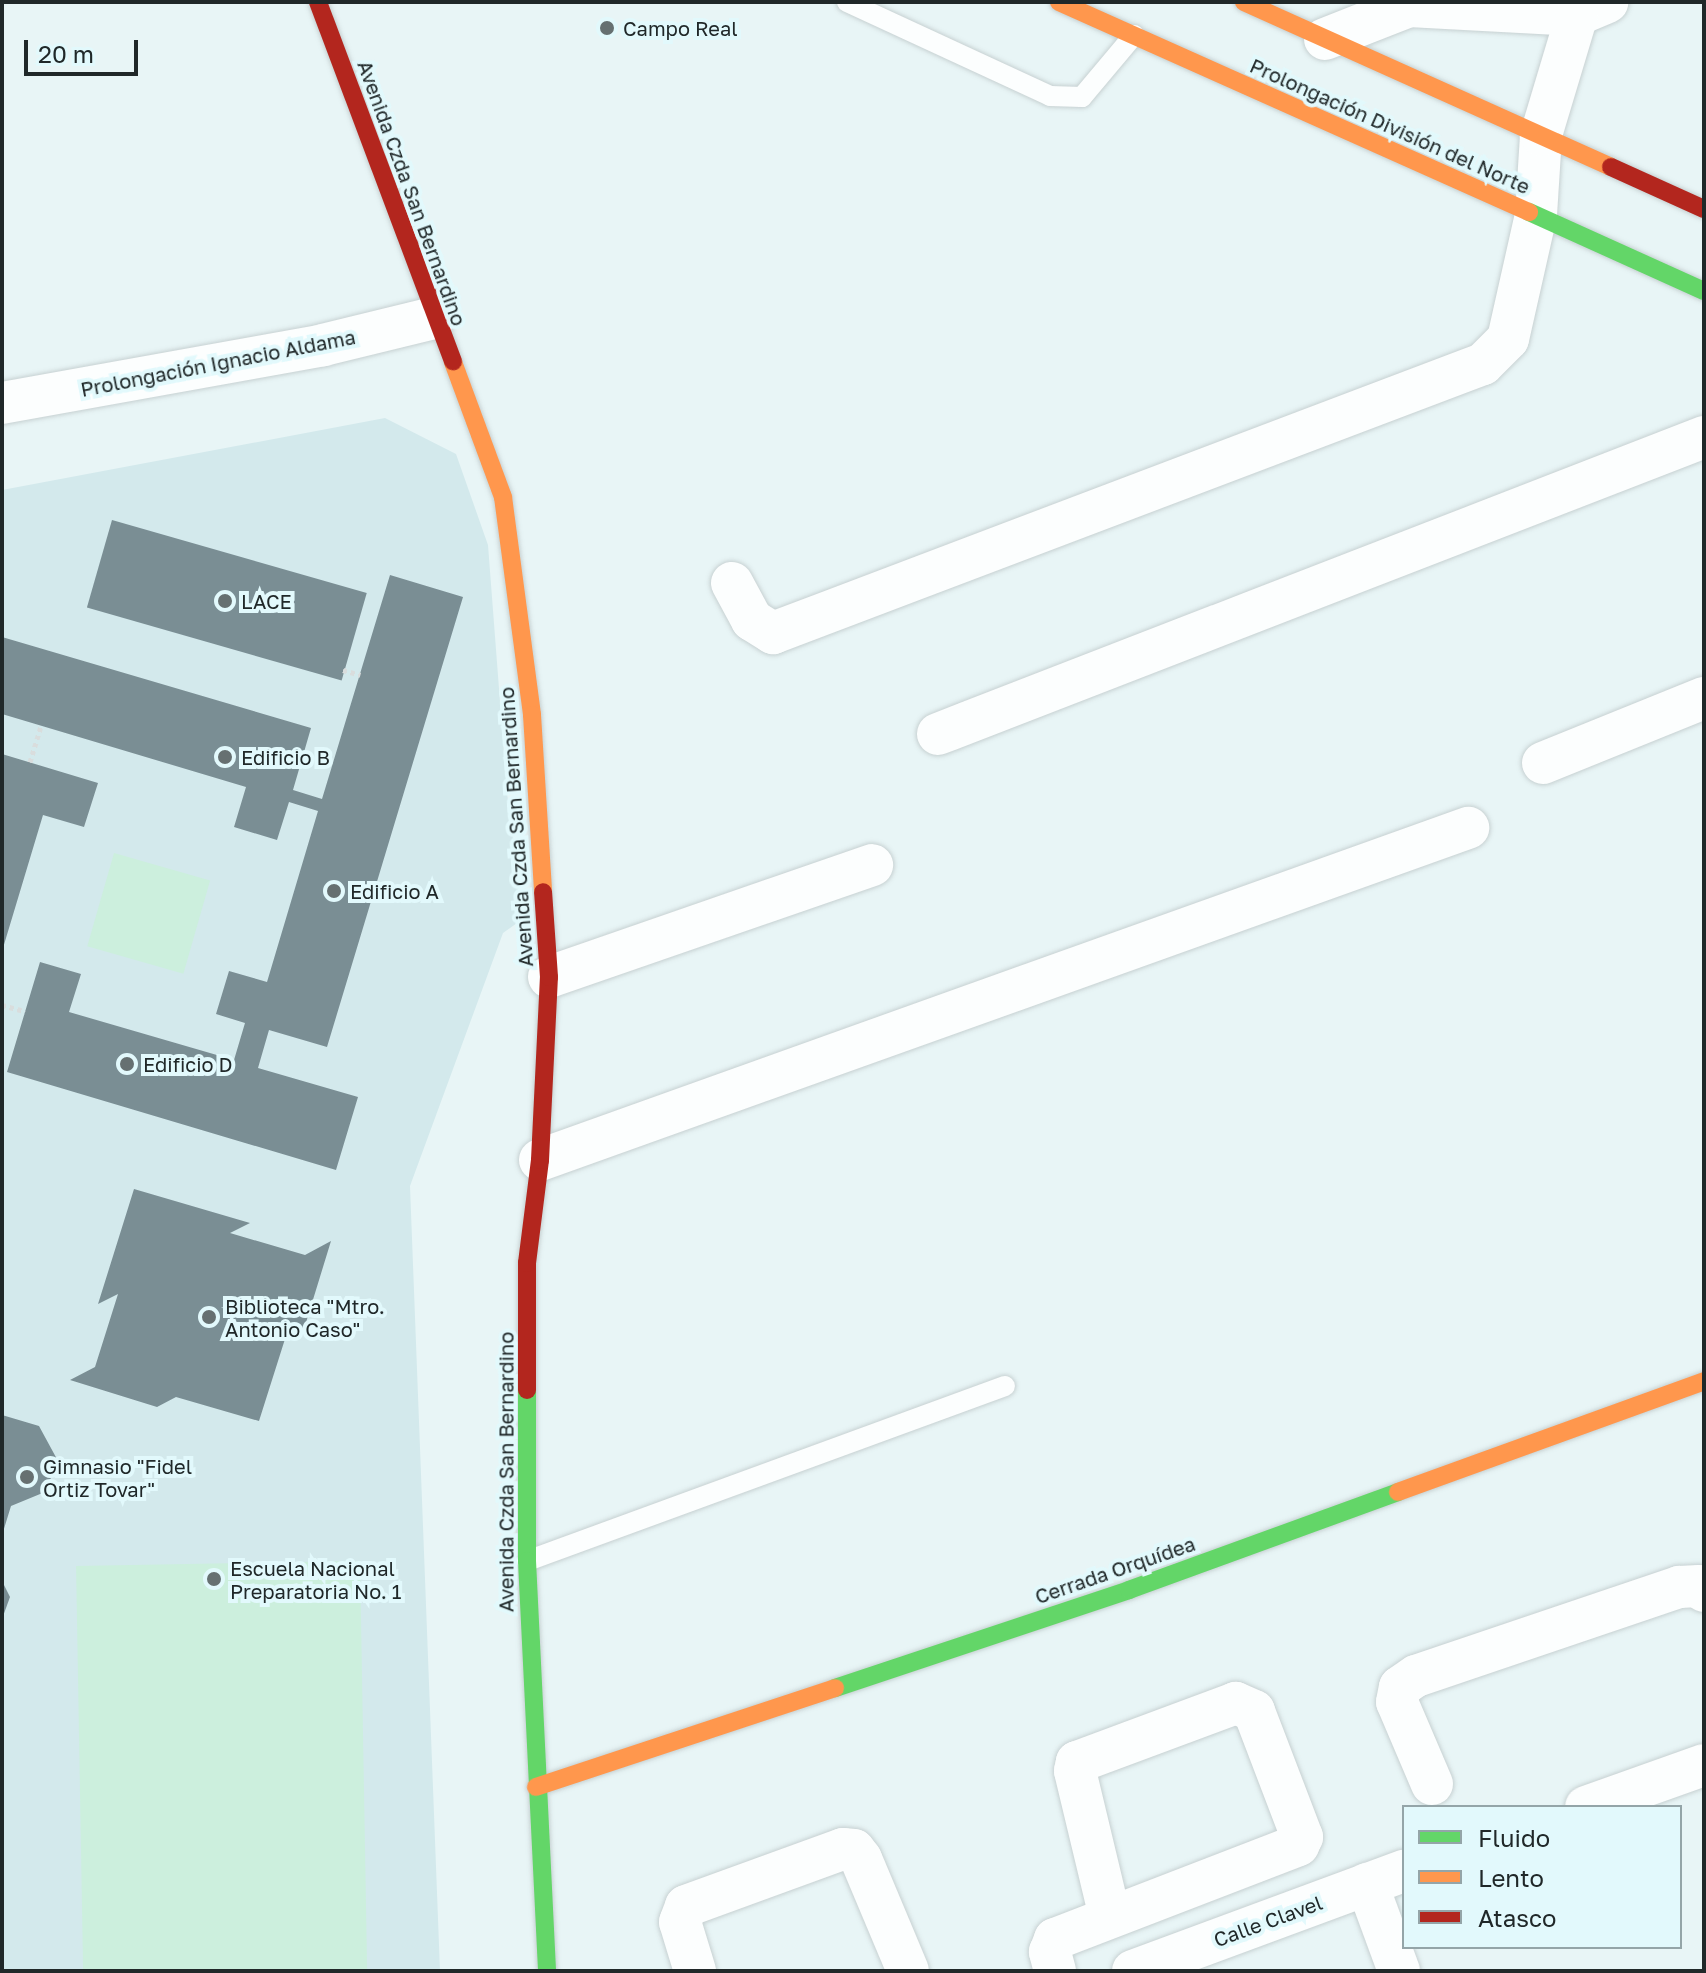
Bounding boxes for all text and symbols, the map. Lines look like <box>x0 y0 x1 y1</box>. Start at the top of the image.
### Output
place label: Campo Real <box>623 16 738 40</box>
marker: Campo Real <box>598 19 616 37</box>
scale bar <box>28 24 142 74</box>
text: 20 m <box>38 39 94 68</box>
street label: Prolongación División del Norte <box>1246 53 1534 199</box>
street label: Avenida Czda San Bernardino <box>353 57 471 329</box>
street label: Prolongación Ignacio Aldama <box>78 325 358 401</box>
place label: LACE <box>241 589 292 613</box>
marker: LACE <box>216 592 234 610</box>
street label: Avenida Czda San Bernardino <box>494 686 538 968</box>
place label: Edificio B <box>241 745 330 769</box>
marker: Edificio B <box>216 748 234 766</box>
place label: Edificio A <box>350 879 439 903</box>
marker: Edificio A <box>325 882 343 900</box>
place label: Edificio D <box>143 1052 233 1076</box>
marker: Edificio D <box>118 1055 136 1073</box>
place label: Biblioteca "Mtro. Antonio Caso" <box>225 1294 385 1341</box>
marker: Biblioteca "Mtro. Antonio Caso" <box>200 1308 218 1326</box>
street label: Avenida Czda San Bernardino <box>494 1332 518 1612</box>
place label: Gimnasio "Fidel Ortiz Tovar" <box>43 1454 192 1501</box>
marker: Gimnasio "Fidel Ortiz Tovar" <box>18 1468 36 1486</box>
street label: Cerrada Orquídea <box>1032 1531 1198 1609</box>
place label: Escuela Nacional Preparatoria No. 1 <box>230 1556 402 1603</box>
marker: Escuela Nacional Preparatoria No. 1 <box>205 1570 223 1588</box>
legend <box>1402 1805 1682 1949</box>
text: Fluido <box>1478 1823 1550 1852</box>
text: Lento <box>1478 1863 1544 1892</box>
street label: Calle Clavel <box>1210 1890 1326 1952</box>
text: Atasco <box>1478 1903 1556 1932</box>

